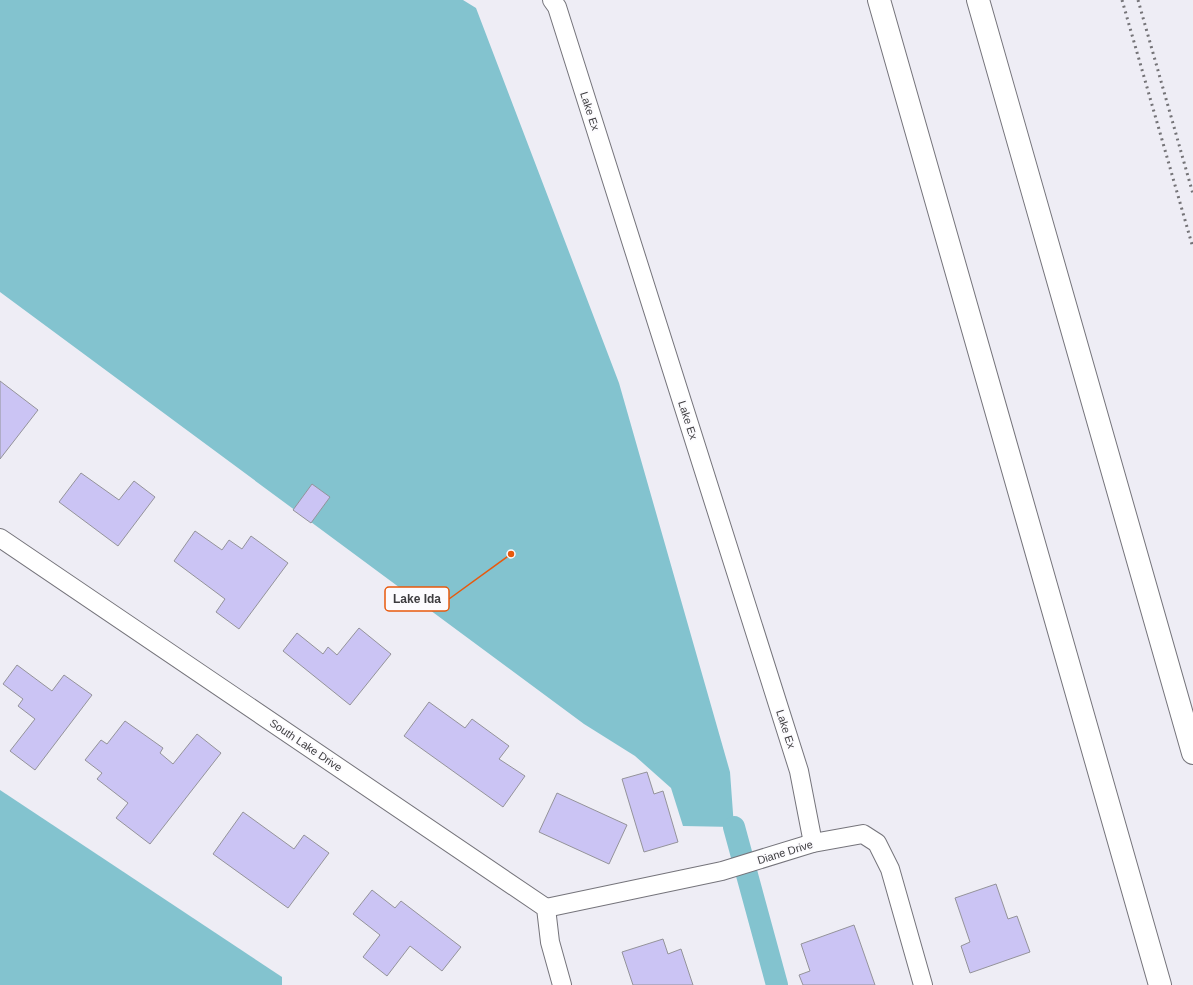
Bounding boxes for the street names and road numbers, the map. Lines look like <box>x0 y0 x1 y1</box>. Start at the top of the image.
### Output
street label: Lake Ex <box>578 90 602 132</box>
street label: Lake Ex <box>676 399 700 441</box>
street label: Lake Ex <box>774 708 798 750</box>
street label: South Lake Drive <box>268 716 344 774</box>
street label: Diane Drive <box>756 838 814 866</box>

